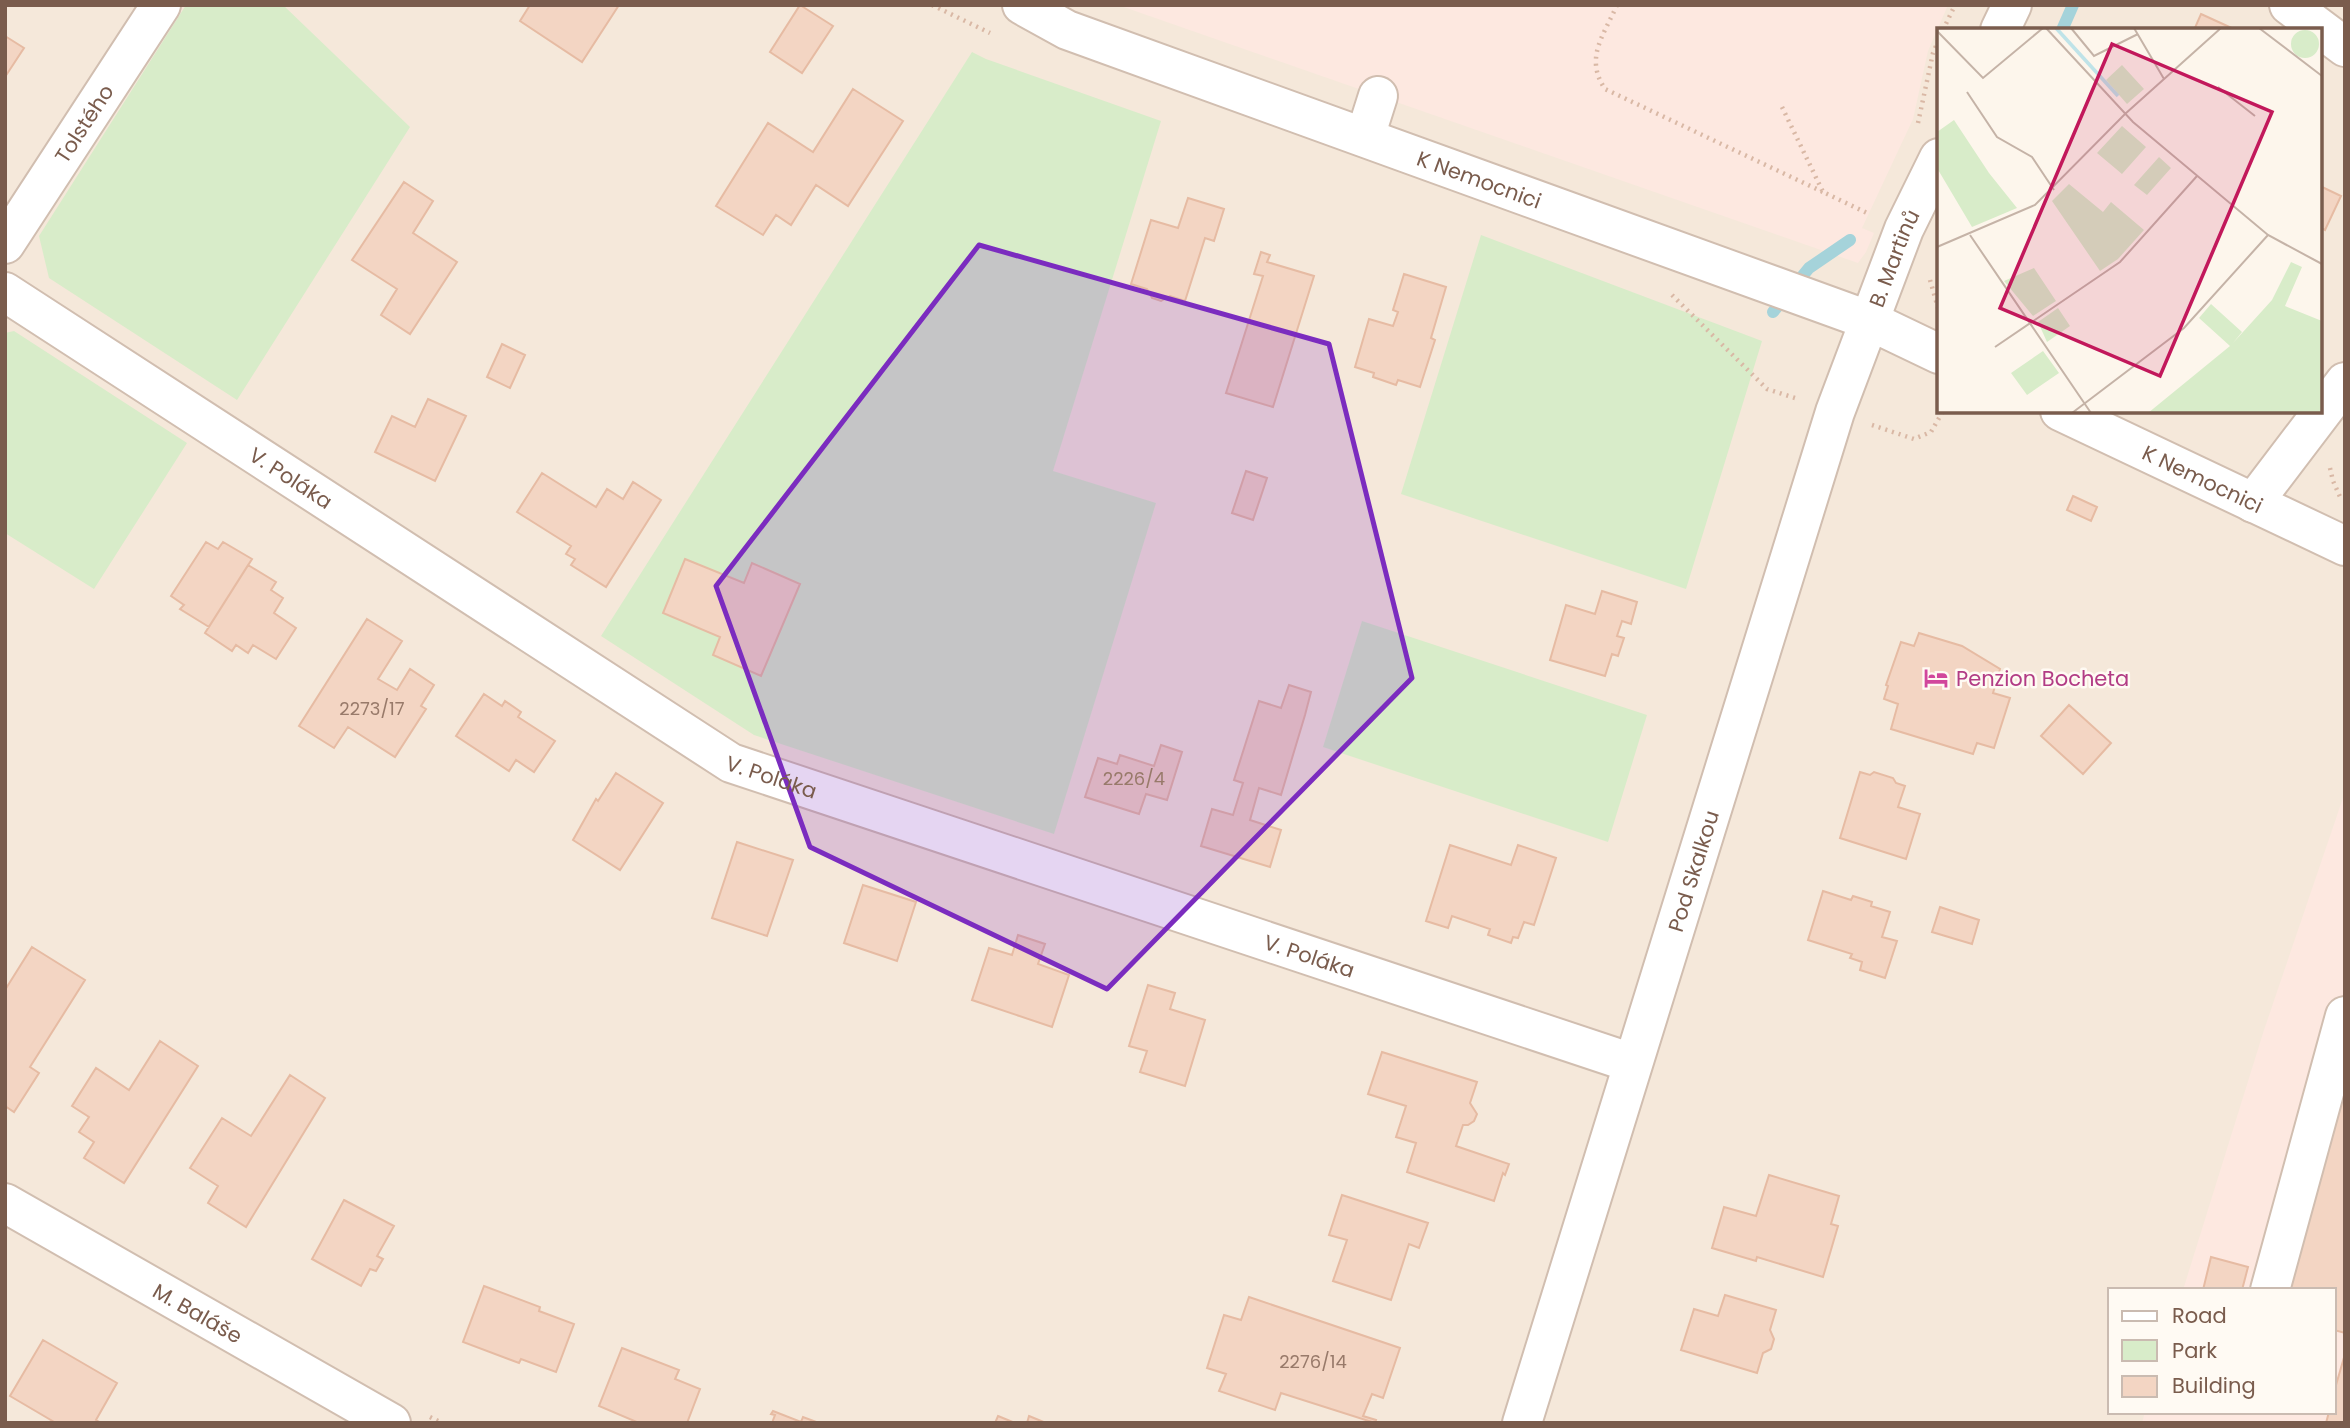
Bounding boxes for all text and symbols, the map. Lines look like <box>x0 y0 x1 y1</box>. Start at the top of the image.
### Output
inset map <box>1937 28 2322 413</box>
street label: Tolstého <box>47 78 120 168</box>
street label: K Nemocnici <box>1413 143 1546 215</box>
street label: B. Martinů <box>1861 204 1926 311</box>
street label: K Nemocnici <box>2138 438 2268 520</box>
street label: V. Poláka <box>244 440 339 515</box>
hotel icon: Penzion Bocheta <box>1922 664 1950 692</box>
place label: Penzion Bocheta <box>1956 664 2129 693</box>
house number: 2273/17 <box>339 696 405 721</box>
street label: V. Poláka <box>722 748 821 805</box>
house number: 2226/4 <box>1103 766 1165 791</box>
street label: Pod Skalkou <box>1661 807 1725 935</box>
street label: V. Poláka <box>1260 927 1359 984</box>
street label: M. Baláše <box>148 1276 248 1350</box>
legend <box>2108 1288 2336 1414</box>
text: Road <box>2172 1301 2227 1330</box>
text: Park <box>2172 1336 2217 1365</box>
house number: 2276/14 <box>1279 1349 1347 1374</box>
text: Building <box>2172 1371 2256 1400</box>

